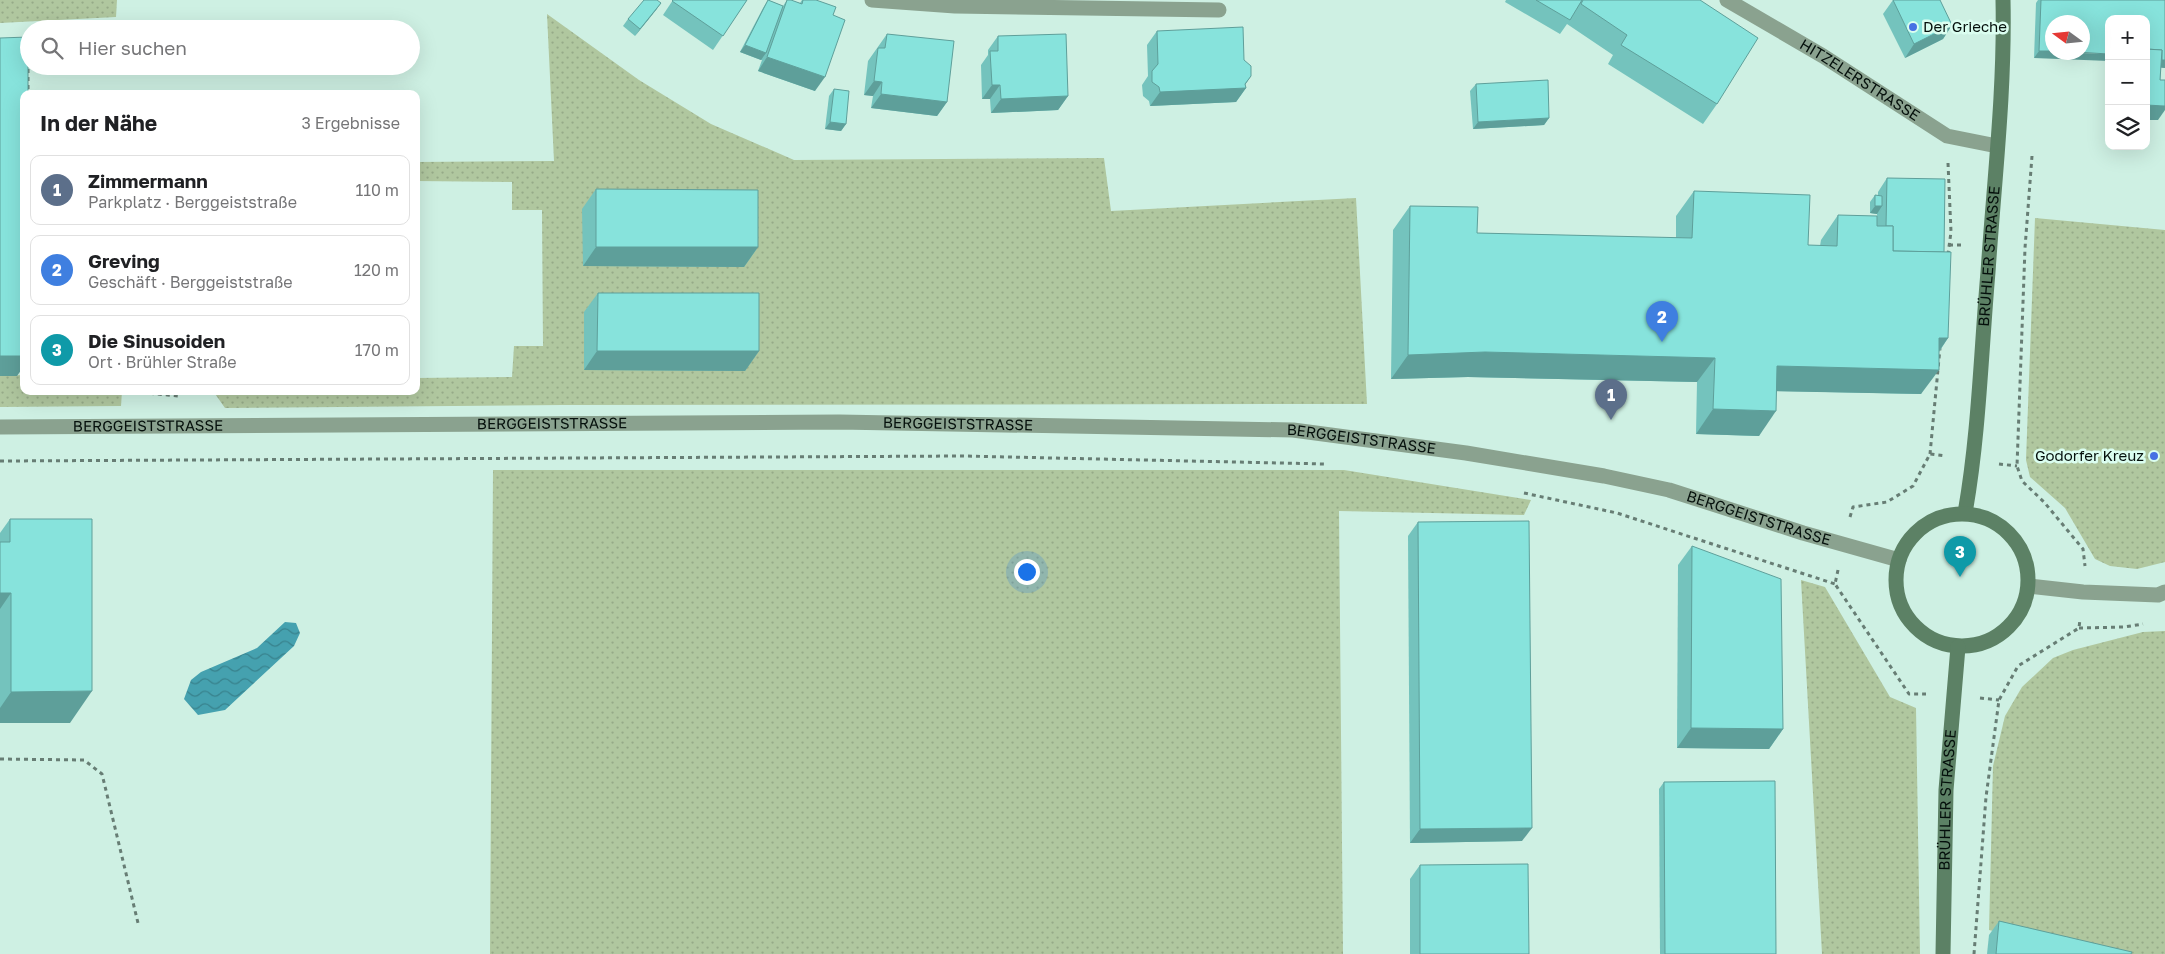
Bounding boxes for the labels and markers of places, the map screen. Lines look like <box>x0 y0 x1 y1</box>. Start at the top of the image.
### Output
place label: Der Grieche <box>1923 17 2007 35</box>
marker: Der Grieche <box>1907 21 1919 33</box>
pin: 2 <box>1646 301 1678 342</box>
pin: 1 <box>1595 379 1627 420</box>
place label: Godorfer Kreuz <box>2035 446 2144 464</box>
marker: Godorfer Kreuz <box>2148 450 2160 462</box>
pin: 3 <box>1944 536 1976 577</box>

